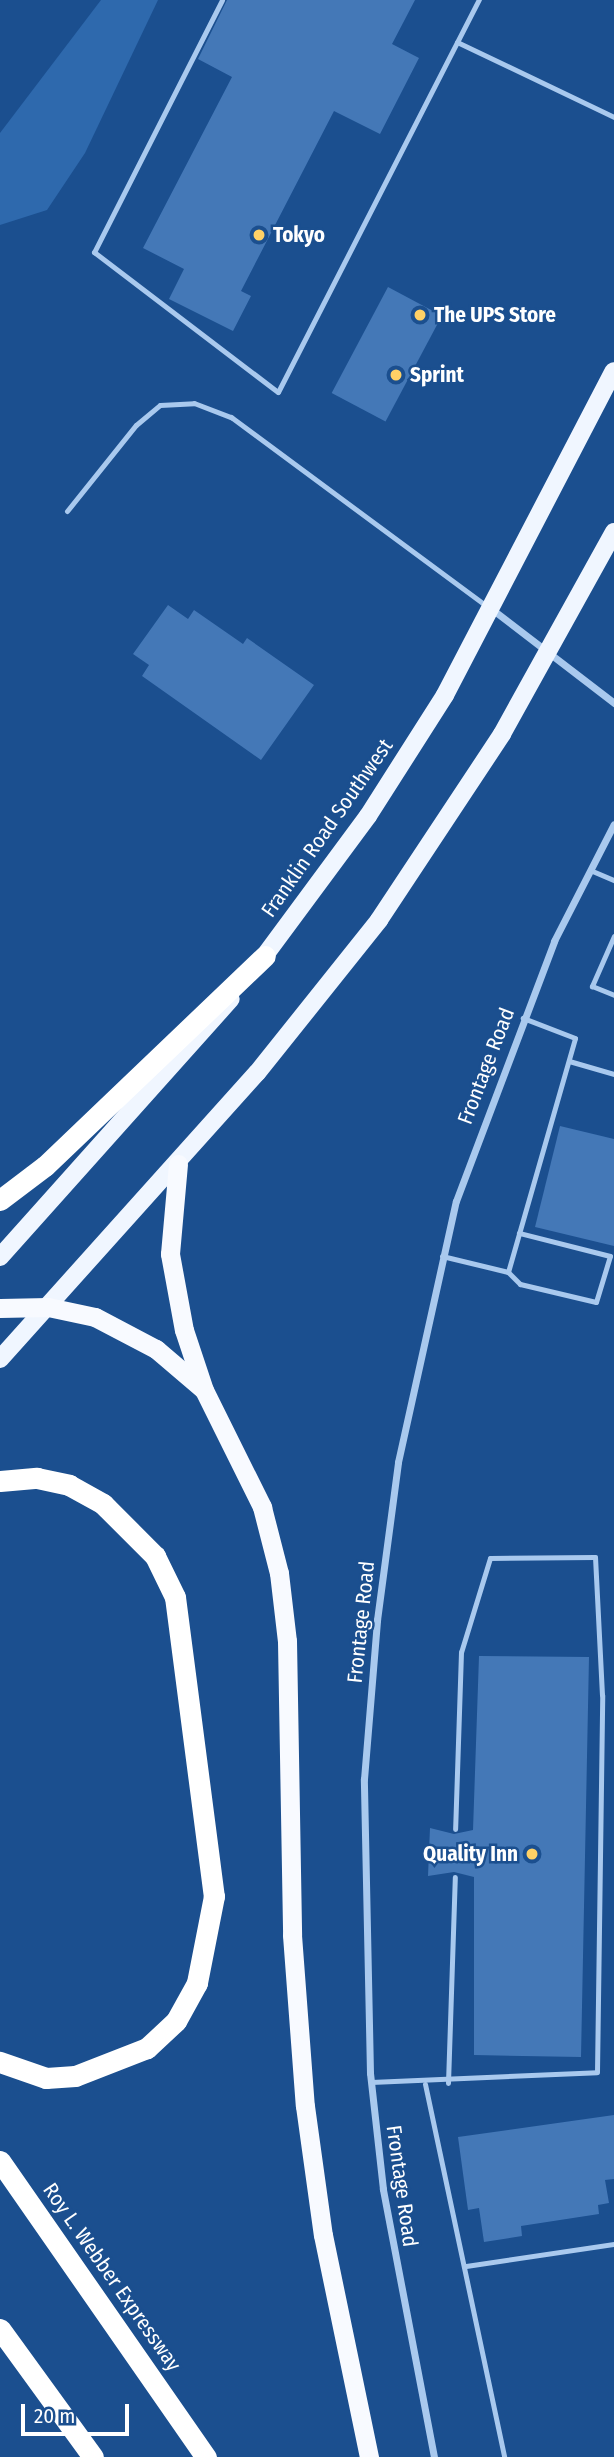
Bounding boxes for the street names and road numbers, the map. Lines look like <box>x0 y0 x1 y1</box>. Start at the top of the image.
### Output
street label: Franklin Road Southwest <box>256 734 398 922</box>
street label: Frontage Road <box>452 1004 520 1128</box>
street label: Frontage Road <box>342 1560 380 1684</box>
street label: Frontage Road <box>381 2124 423 2248</box>
street label: Roy L. Webber Expressway <box>38 2178 186 2376</box>

